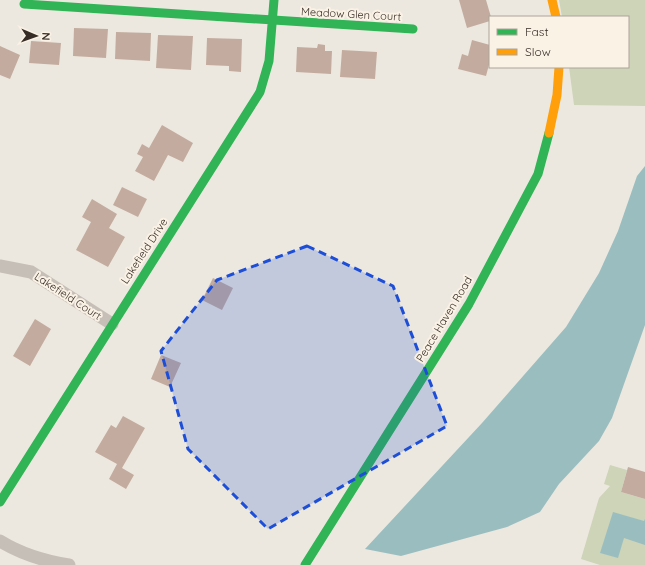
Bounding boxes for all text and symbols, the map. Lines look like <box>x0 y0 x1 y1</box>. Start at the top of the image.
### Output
street label: Meadow Glen Court <box>301 4 402 24</box>
north arrow <box>16 16 56 56</box>
legend <box>489 16 629 68</box>
text: Fast <box>525 24 549 39</box>
text: N <box>39 32 53 41</box>
text: Slow <box>525 44 551 59</box>
street label: Lakefield Drive <box>118 216 170 286</box>
street label: Lakefield Court <box>32 269 104 323</box>
street label: Peace Haven Road <box>413 274 475 364</box>

